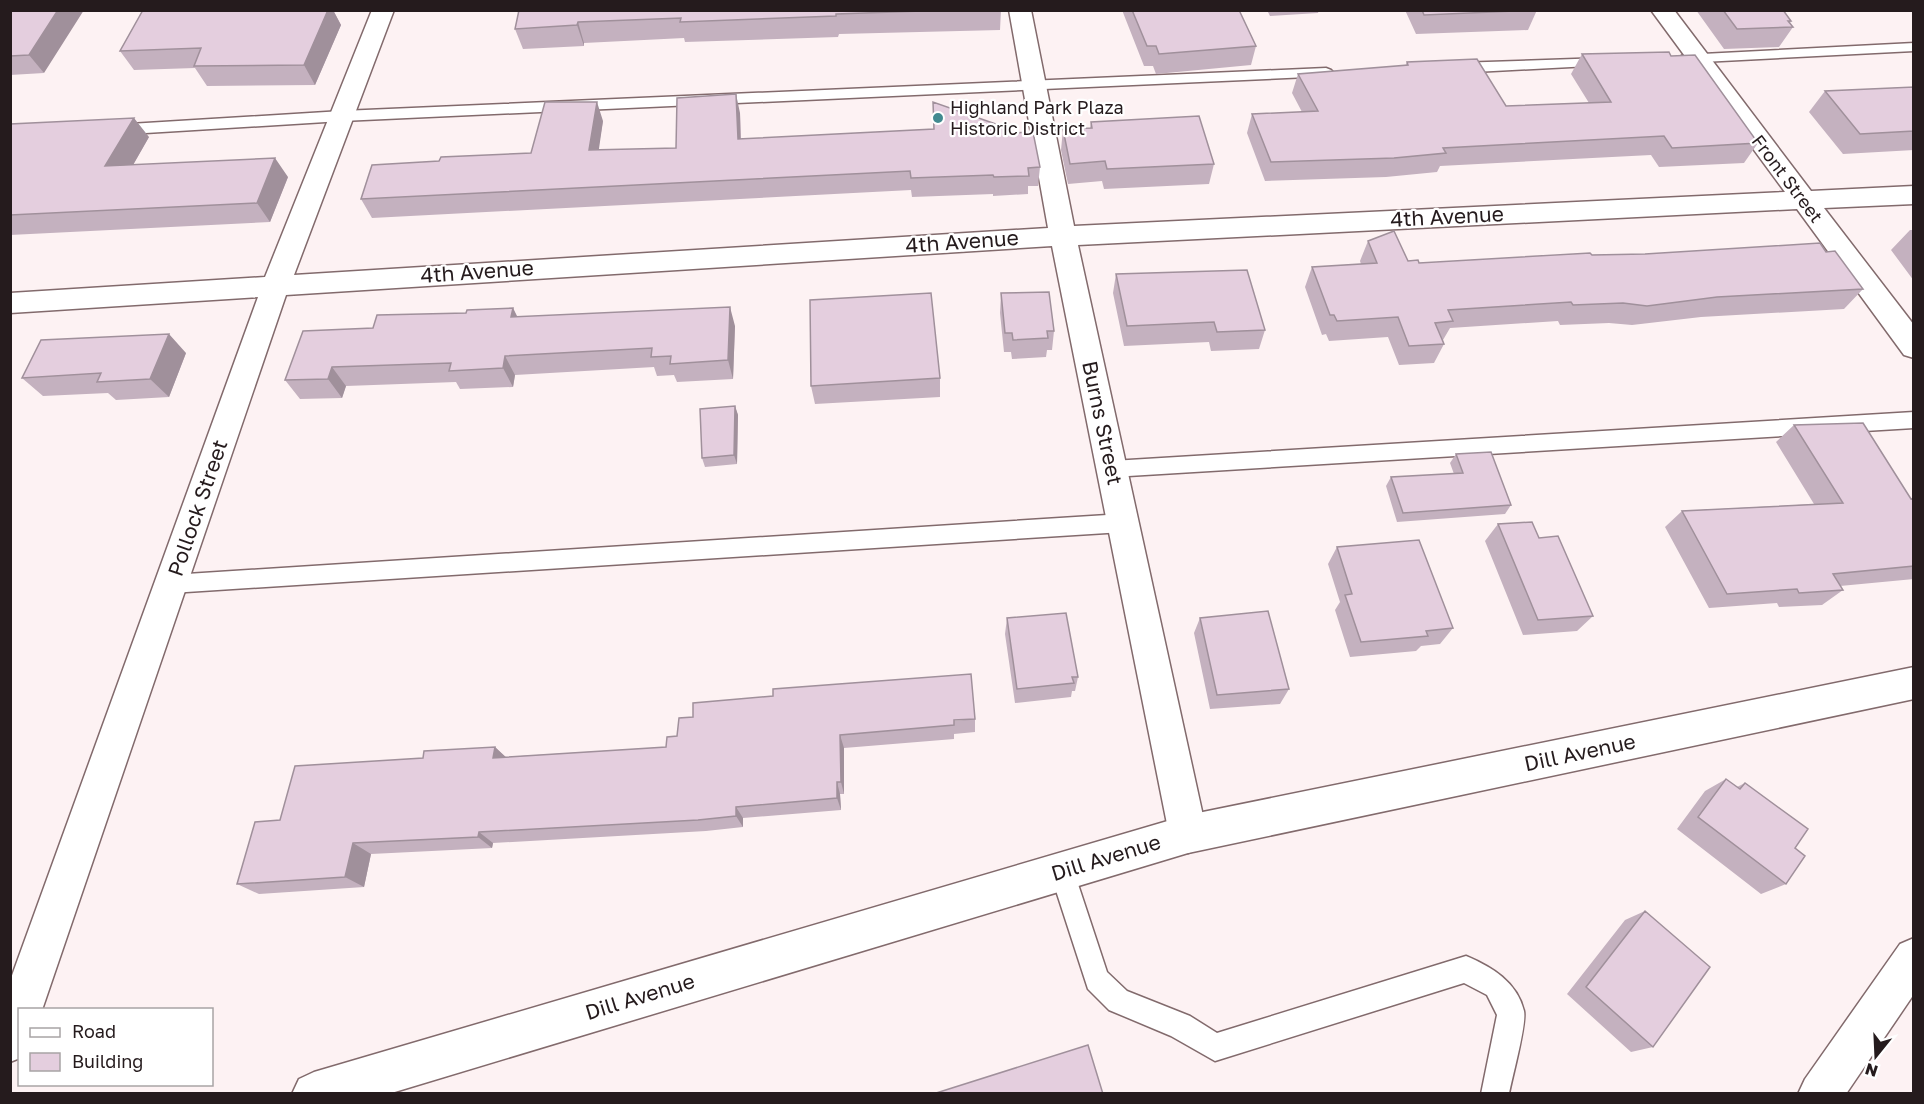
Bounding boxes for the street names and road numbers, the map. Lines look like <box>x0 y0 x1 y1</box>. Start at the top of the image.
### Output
street label: Front Street <box>1748 130 1828 227</box>
street label: 4th Avenue <box>1390 200 1504 232</box>
street label: 4th Avenue <box>904 224 1019 258</box>
street label: 4th Avenue <box>419 254 534 288</box>
street label: Burns Street <box>1077 358 1129 487</box>
street label: Pollock Street <box>162 436 233 579</box>
street label: Dill Avenue <box>1522 728 1638 777</box>
street label: Dill Avenue <box>1048 828 1164 886</box>
street label: Dill Avenue <box>582 967 698 1025</box>

